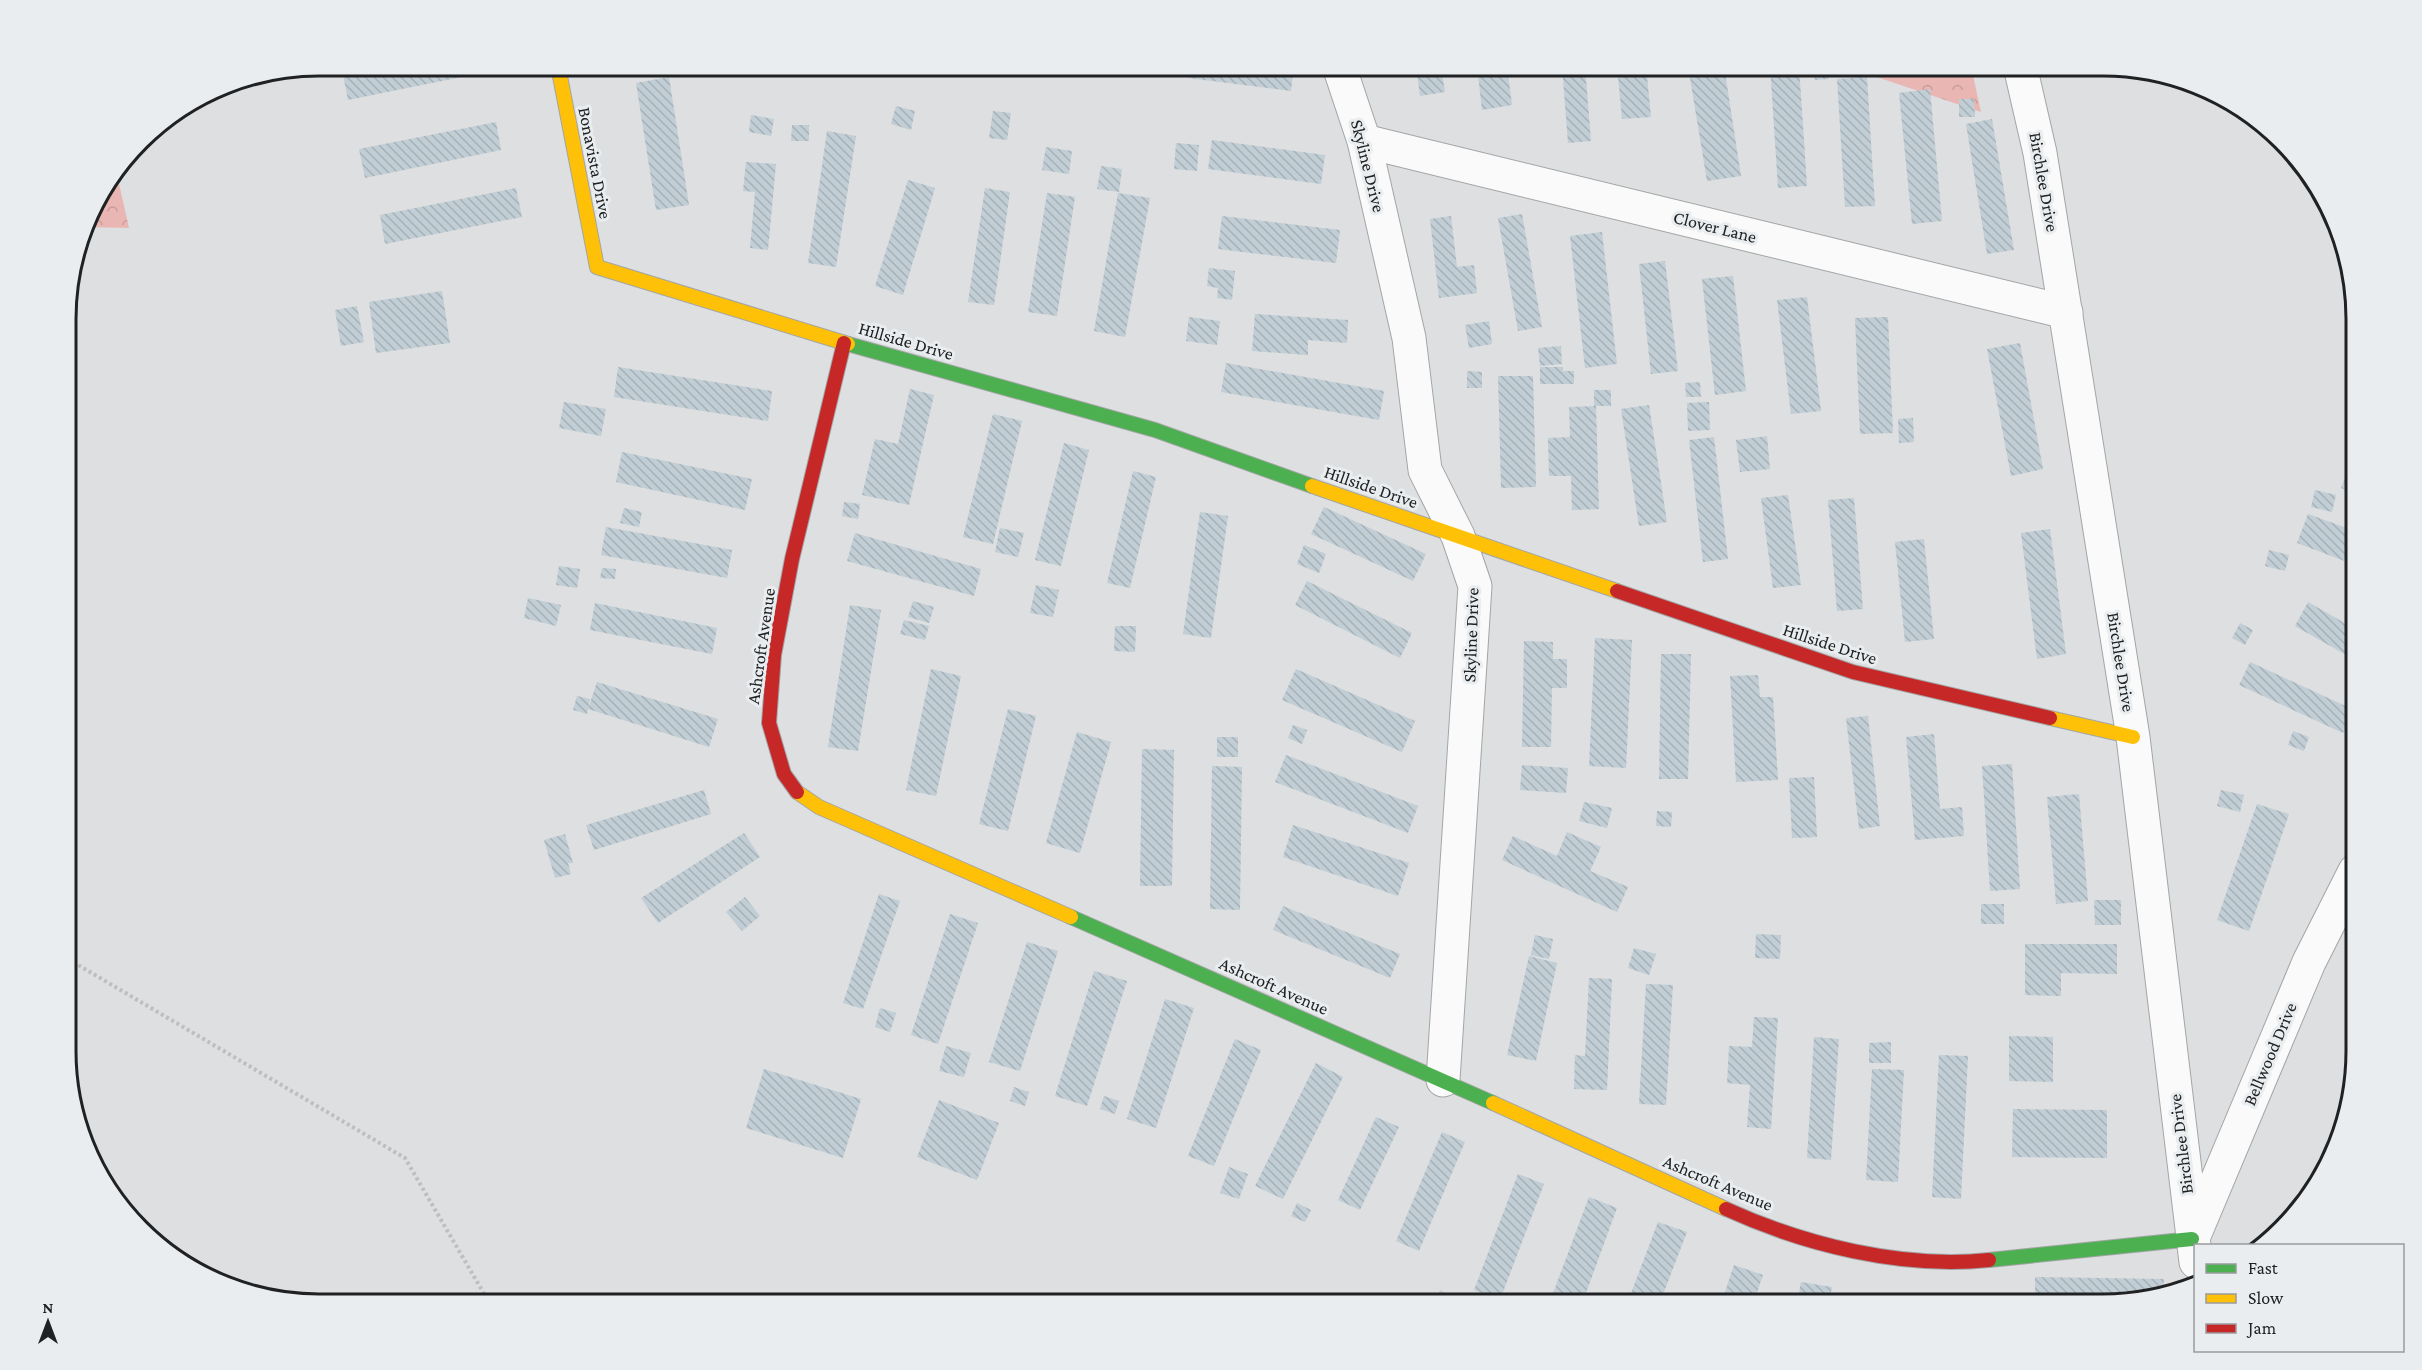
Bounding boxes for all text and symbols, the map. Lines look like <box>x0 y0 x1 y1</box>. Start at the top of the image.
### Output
street label: Bonavista Drive <box>574 105 616 221</box>
street label: Skyline Drive <box>1347 118 1389 214</box>
street label: Birchlee Drive <box>2025 131 2063 233</box>
street label: Clover Lane <box>1671 207 1759 247</box>
street label: Hillside Drive <box>856 318 956 364</box>
street label: Hillside Drive <box>1322 462 1421 512</box>
street label: Ashcroft Avenue <box>743 587 779 705</box>
street label: Skyline Drive <box>1459 587 1483 683</box>
street label: Birchlee Drive <box>2103 611 2139 713</box>
street label: Hillside Drive <box>1780 619 1880 669</box>
street label: Ashcroft Avenue <box>1216 953 1332 1019</box>
street label: Bellwood Drive <box>2239 999 2301 1109</box>
street label: Birchlee Drive <box>2165 1093 2197 1195</box>
street label: Ashcroft Avenue <box>1660 1151 1776 1215</box>
legend <box>2194 1244 2404 1352</box>
text: Fast <box>2248 1258 2279 1278</box>
text: Slow <box>2248 1288 2284 1308</box>
north arrow <box>18 1292 78 1352</box>
text: N <box>43 1299 54 1316</box>
text: Jam <box>2246 1318 2277 1338</box>

